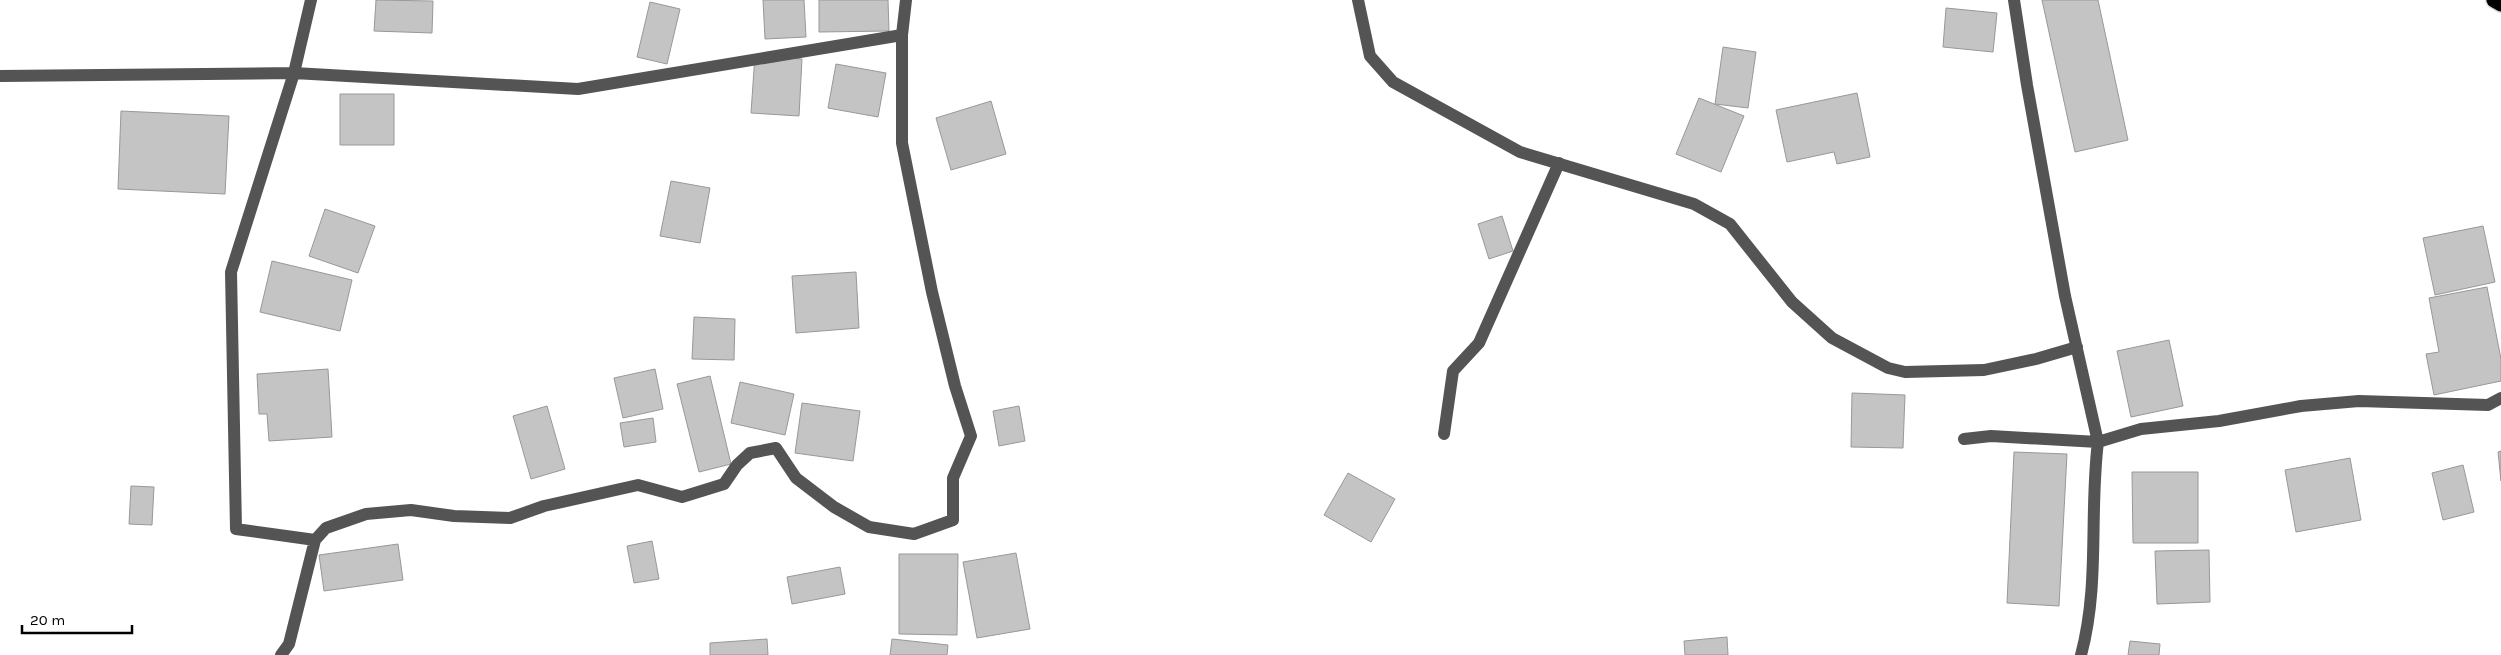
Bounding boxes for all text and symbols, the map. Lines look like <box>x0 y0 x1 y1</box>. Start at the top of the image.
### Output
scale bar <box>22 602 132 634</box>
text: 20 m <box>30 611 65 629</box>

